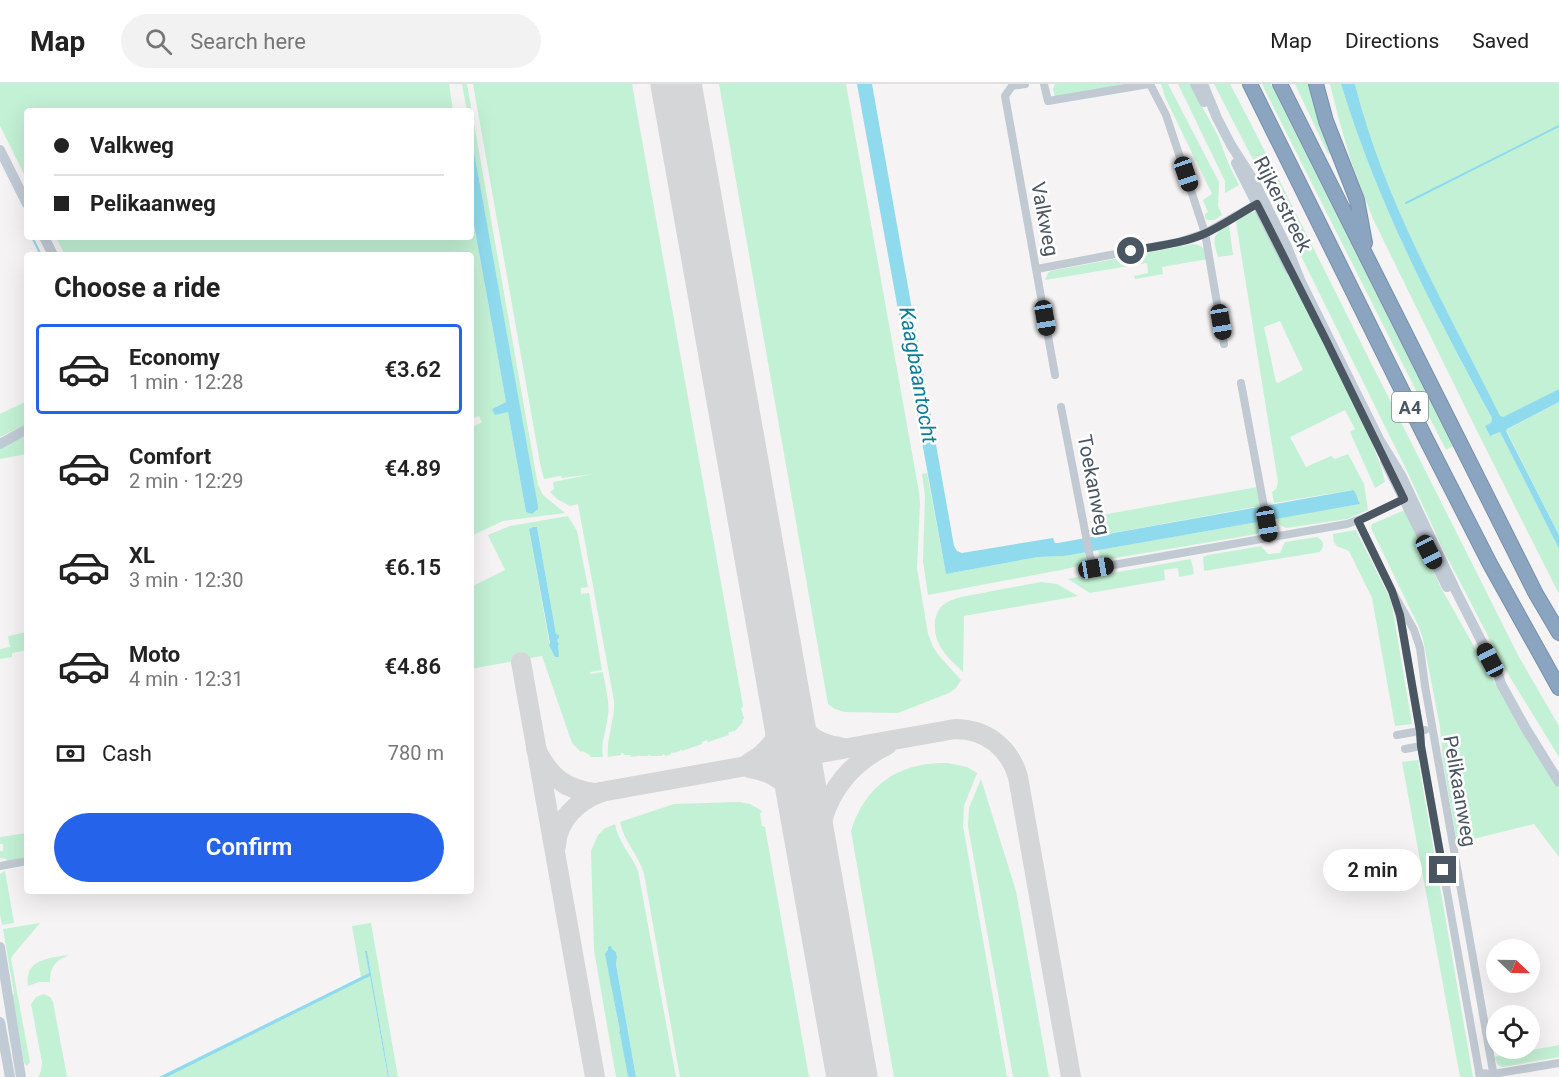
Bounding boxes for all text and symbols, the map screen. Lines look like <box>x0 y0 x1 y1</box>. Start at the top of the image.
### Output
search box <box>121 14 541 68</box>
text: Map <box>30 25 85 58</box>
icon: search <box>142 25 175 58</box>
text: Search here <box>190 29 306 54</box>
text: Map <box>1270 29 1312 53</box>
text: Directions <box>1345 29 1439 53</box>
text: Saved <box>1472 29 1529 53</box>
text: Valkweg <box>90 133 174 158</box>
street label: Rijkerstreek <box>1249 152 1318 257</box>
car <box>1172 154 1200 194</box>
street label: Valkweg <box>1026 180 1064 258</box>
text: Pelikaanweg <box>90 191 216 216</box>
route start <box>1117 237 1144 264</box>
text: Choose a ride <box>54 272 220 304</box>
car <box>1033 299 1057 337</box>
car <box>1209 303 1233 341</box>
water label: Kaagbaantocht <box>894 305 942 445</box>
icon: car <box>57 342 111 396</box>
text: Economy <box>129 345 220 370</box>
text: €3.62 <box>384 357 441 382</box>
text: 1 min · 12:28 <box>129 370 244 394</box>
road number: A4 <box>1392 392 1428 422</box>
street label: Toekanweg <box>1072 433 1116 537</box>
icon: car <box>57 441 111 495</box>
text: Comfort <box>129 444 211 469</box>
text: €4.89 <box>384 456 441 481</box>
text: 2 min · 12:29 <box>129 469 244 493</box>
car <box>1255 505 1279 543</box>
car <box>1413 532 1445 572</box>
icon: car <box>57 540 111 594</box>
text: XL <box>129 543 155 568</box>
text: €6.15 <box>384 555 441 580</box>
car <box>1077 556 1115 580</box>
text: 3 min · 12:30 <box>129 568 244 592</box>
icon: car <box>57 639 111 693</box>
car <box>1474 640 1506 680</box>
text: Moto <box>129 642 180 667</box>
text: €4.86 <box>384 654 441 679</box>
text: 4 min · 12:31 <box>129 667 244 691</box>
street label: Pelikaanweg <box>1438 733 1482 849</box>
icon: cash <box>54 737 87 770</box>
text: Cash <box>102 741 152 766</box>
text: 780 m <box>388 741 444 765</box>
button: Confirm <box>54 813 444 882</box>
callout: 2 min <box>1323 849 1422 891</box>
route end <box>1429 856 1456 883</box>
text: 2 min <box>1347 858 1398 882</box>
north arrow <box>1486 939 1540 993</box>
map controls <box>1486 939 1540 1059</box>
button: locate <box>1486 1005 1540 1059</box>

